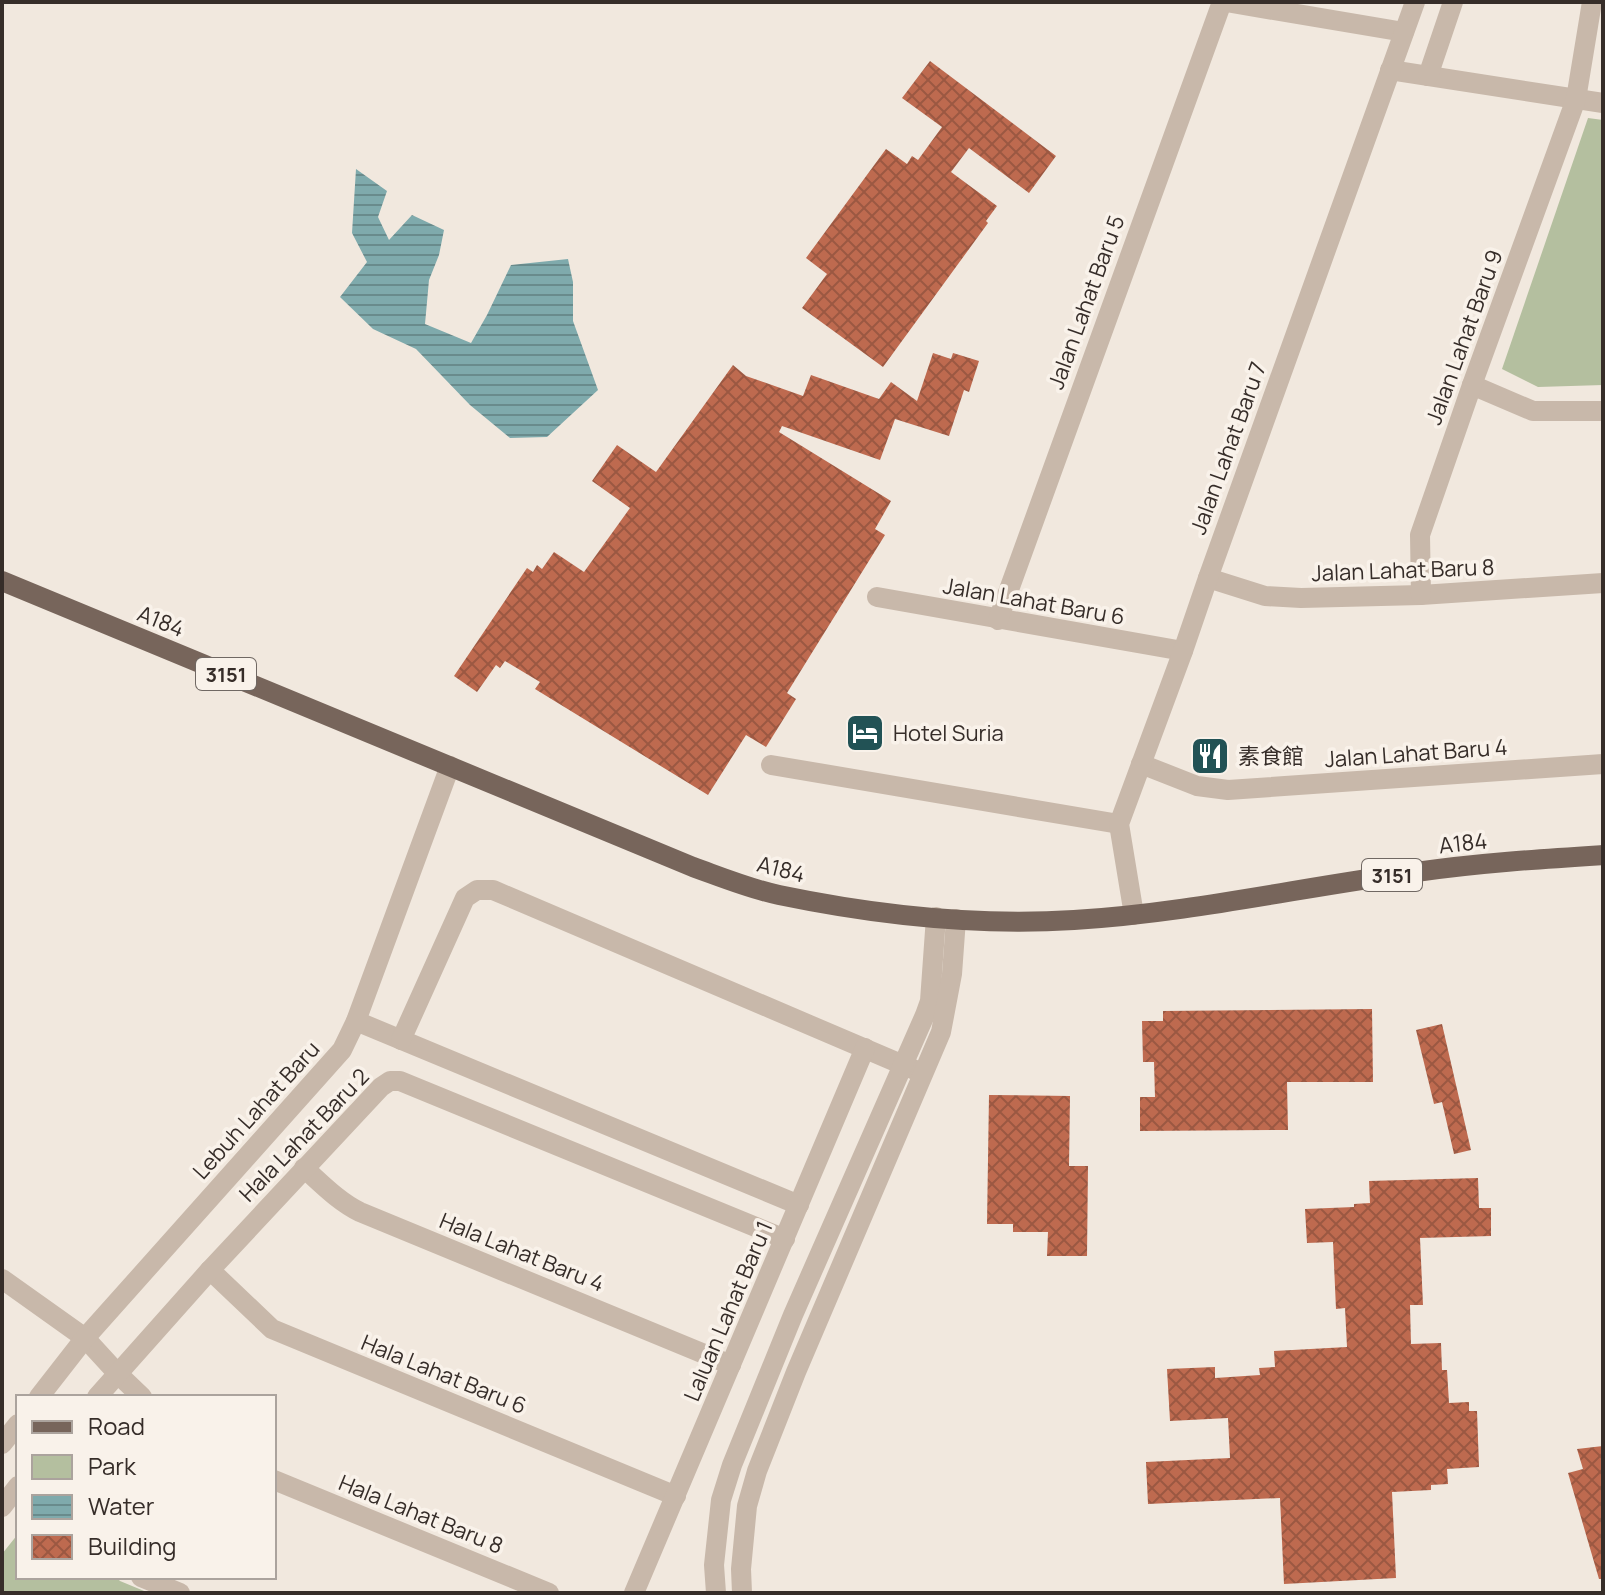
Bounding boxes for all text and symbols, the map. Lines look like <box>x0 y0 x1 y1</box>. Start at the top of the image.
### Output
street label: Jalan Lahat Baru 5 <box>1041 211 1131 393</box>
street label: Jalan Lahat Baru 9 <box>1418 245 1510 429</box>
street label: Jalan Lahat Baru 7 <box>1183 358 1273 538</box>
street label: Jalan Lahat Baru 8 <box>1311 552 1495 588</box>
street label: Jalan Lahat Baru 6 <box>941 570 1127 632</box>
street label: A184 <box>133 598 189 644</box>
road number: 3151 <box>196 658 256 690</box>
hotel icon: Hotel Suria <box>844 712 886 754</box>
place label: Hotel Suria <box>893 718 1004 748</box>
street label: Jalan Lahat Baru 4 <box>1324 732 1508 774</box>
restaurant icon: 素食館 <box>1189 735 1231 777</box>
place label: 素食館 <box>1238 741 1304 771</box>
street label: A184 <box>1437 826 1489 860</box>
street label: A184 <box>754 849 808 889</box>
road number: 3151 <box>1362 859 1422 891</box>
street label: Lebuh Lahat Baru <box>186 1034 326 1186</box>
street label: Hala Lahat Baru 2 <box>233 1062 375 1208</box>
street label: Hala Lahat Baru 4 <box>435 1205 609 1299</box>
street label: Laluan Lahat Baru 1 <box>676 1216 780 1406</box>
street label: Hala Lahat Baru 6 <box>357 1327 531 1421</box>
legend <box>16 1395 276 1579</box>
text: Road <box>88 1409 145 1442</box>
text: Park <box>88 1449 137 1482</box>
street label: Hala Lahat Baru 8 <box>334 1467 508 1561</box>
text: Water <box>88 1489 155 1522</box>
text: Building <box>88 1529 176 1562</box>

